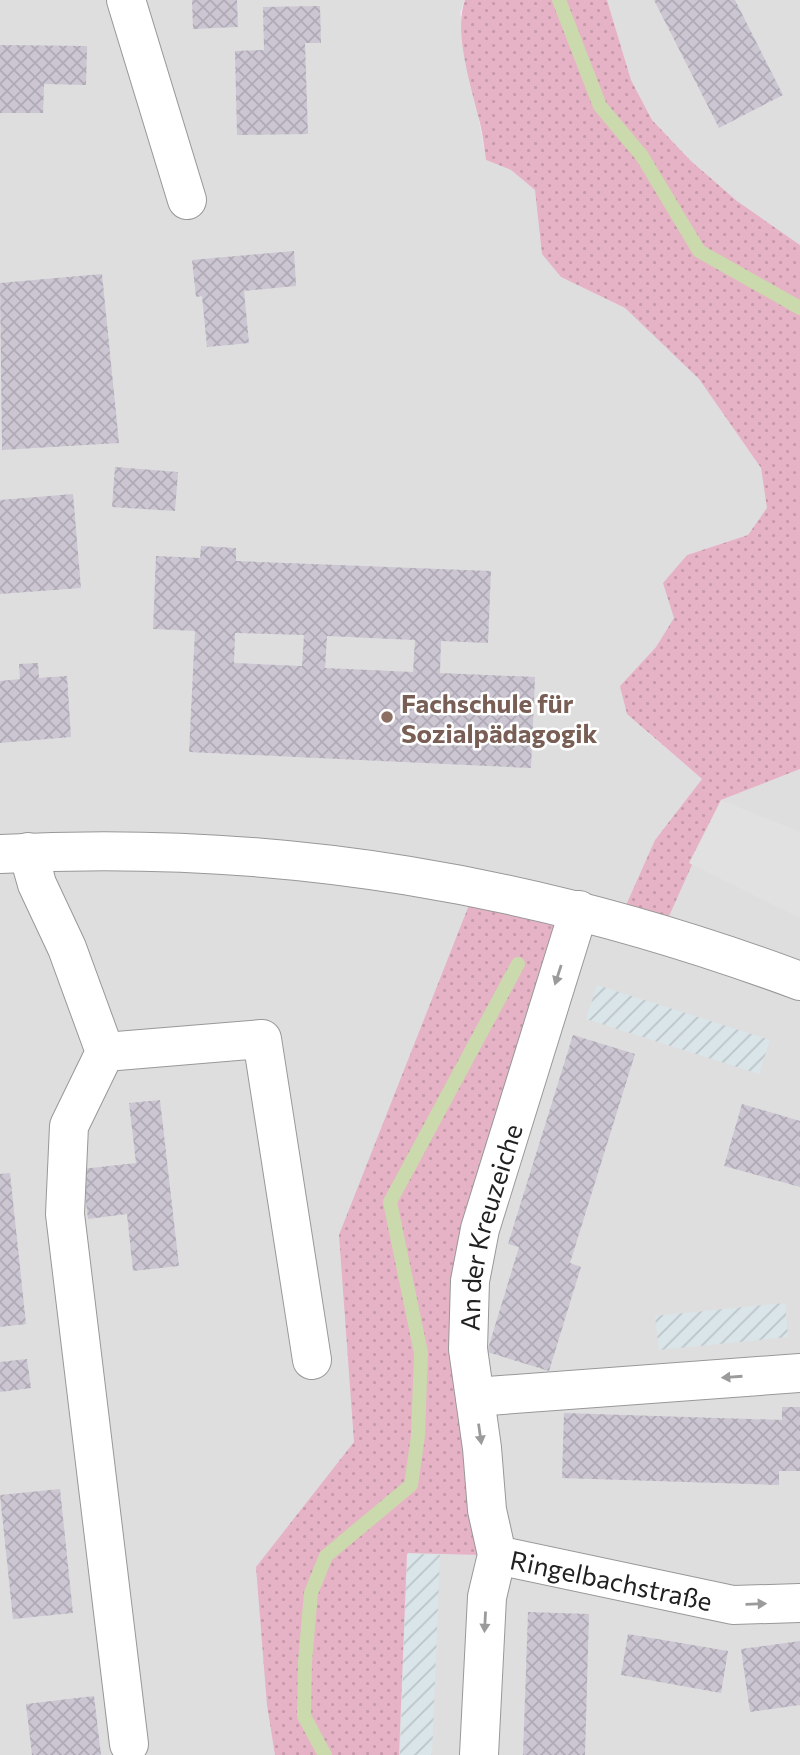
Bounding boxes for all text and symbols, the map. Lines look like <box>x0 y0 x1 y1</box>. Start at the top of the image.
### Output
place label: Fachschule für Sozialpädagogik <box>401 687 597 748</box>
marker: Fachschule für Sozialpädagogik <box>379 709 395 725</box>
one-way arrow <box>552 964 563 985</box>
street label: An der Kreuzeiche <box>453 1120 527 1331</box>
one-way arrow <box>721 1372 743 1383</box>
one-way arrow <box>475 1423 486 1445</box>
street label: Ringelbachstraße <box>508 1543 715 1616</box>
one-way arrow <box>746 1599 768 1610</box>
one-way arrow <box>480 1611 491 1633</box>

